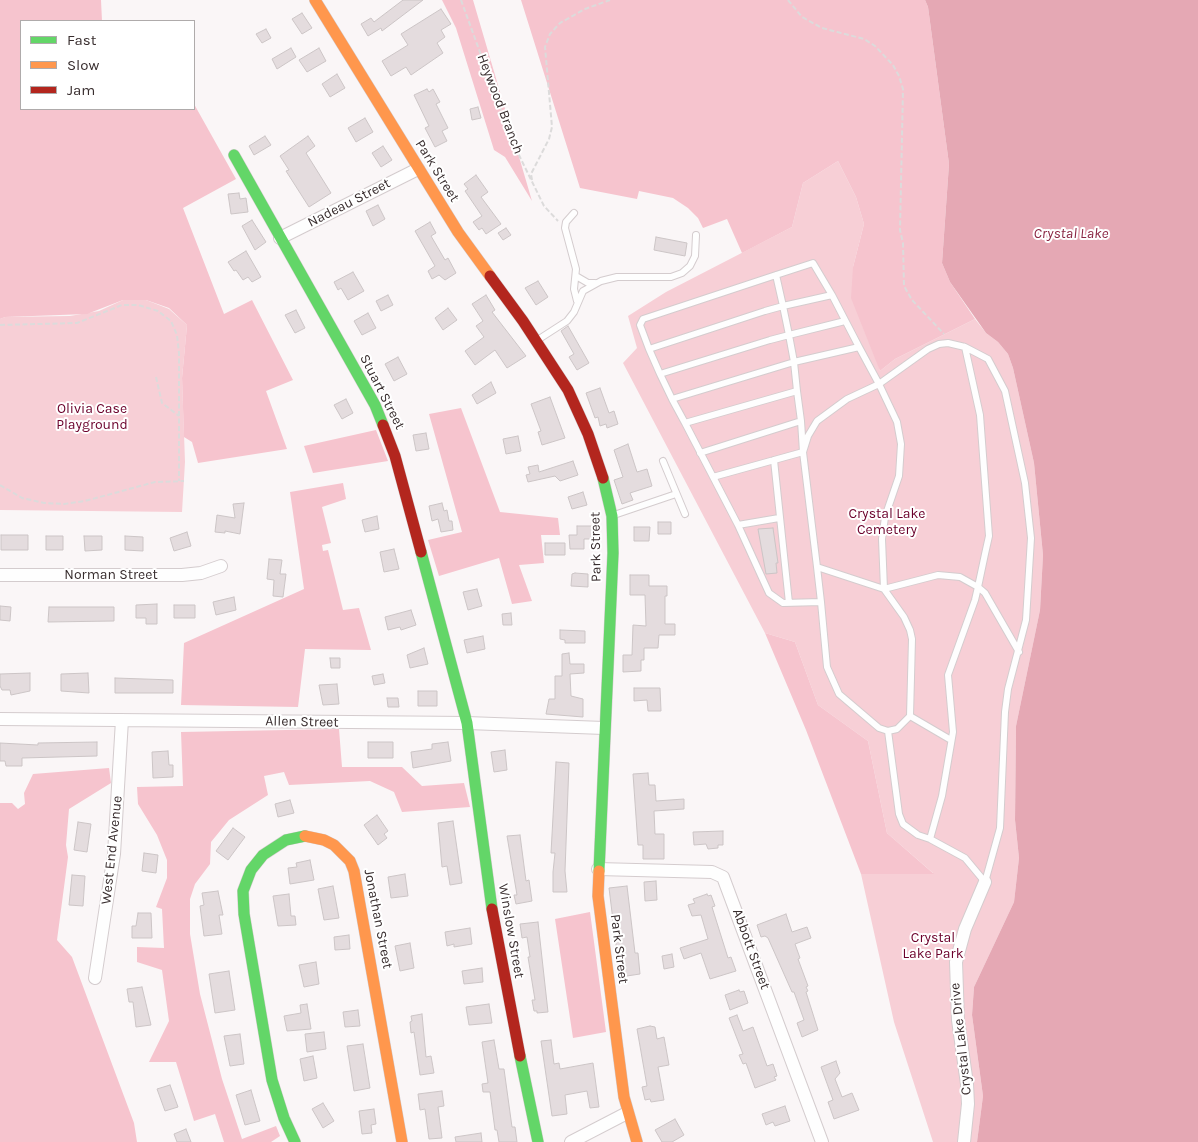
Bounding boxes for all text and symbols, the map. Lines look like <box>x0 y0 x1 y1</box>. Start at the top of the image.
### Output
legend <box>20 20 195 110</box>
text: Fast <box>67 31 96 49</box>
street label: Heywood Branch <box>473 52 527 156</box>
text: Slow <box>67 56 99 74</box>
text: Jam <box>67 81 95 99</box>
street label: Park Street <box>411 137 463 205</box>
street label: Nadeau Street <box>305 175 393 231</box>
water label: Crystal Lake <box>1033 225 1109 243</box>
street label: Stuart Street <box>356 352 408 432</box>
park label: Olivia Case Playground <box>56 401 128 434</box>
park label: Crystal Lake Cemetery <box>848 506 926 538</box>
street label: Park Street <box>587 512 605 582</box>
street label: Norman Street <box>64 567 158 583</box>
street label: Allen Street <box>265 713 339 731</box>
street label: West End Avenue <box>98 795 126 905</box>
street label: Jonathan Street <box>360 868 396 970</box>
street label: Winslow Street <box>494 882 528 980</box>
street label: Abbott Street <box>729 906 773 992</box>
street label: Park Street <box>606 913 632 985</box>
park label: Crystal Lake Park <box>902 930 964 962</box>
street label: Crystal Lake Drive <box>947 982 975 1096</box>

